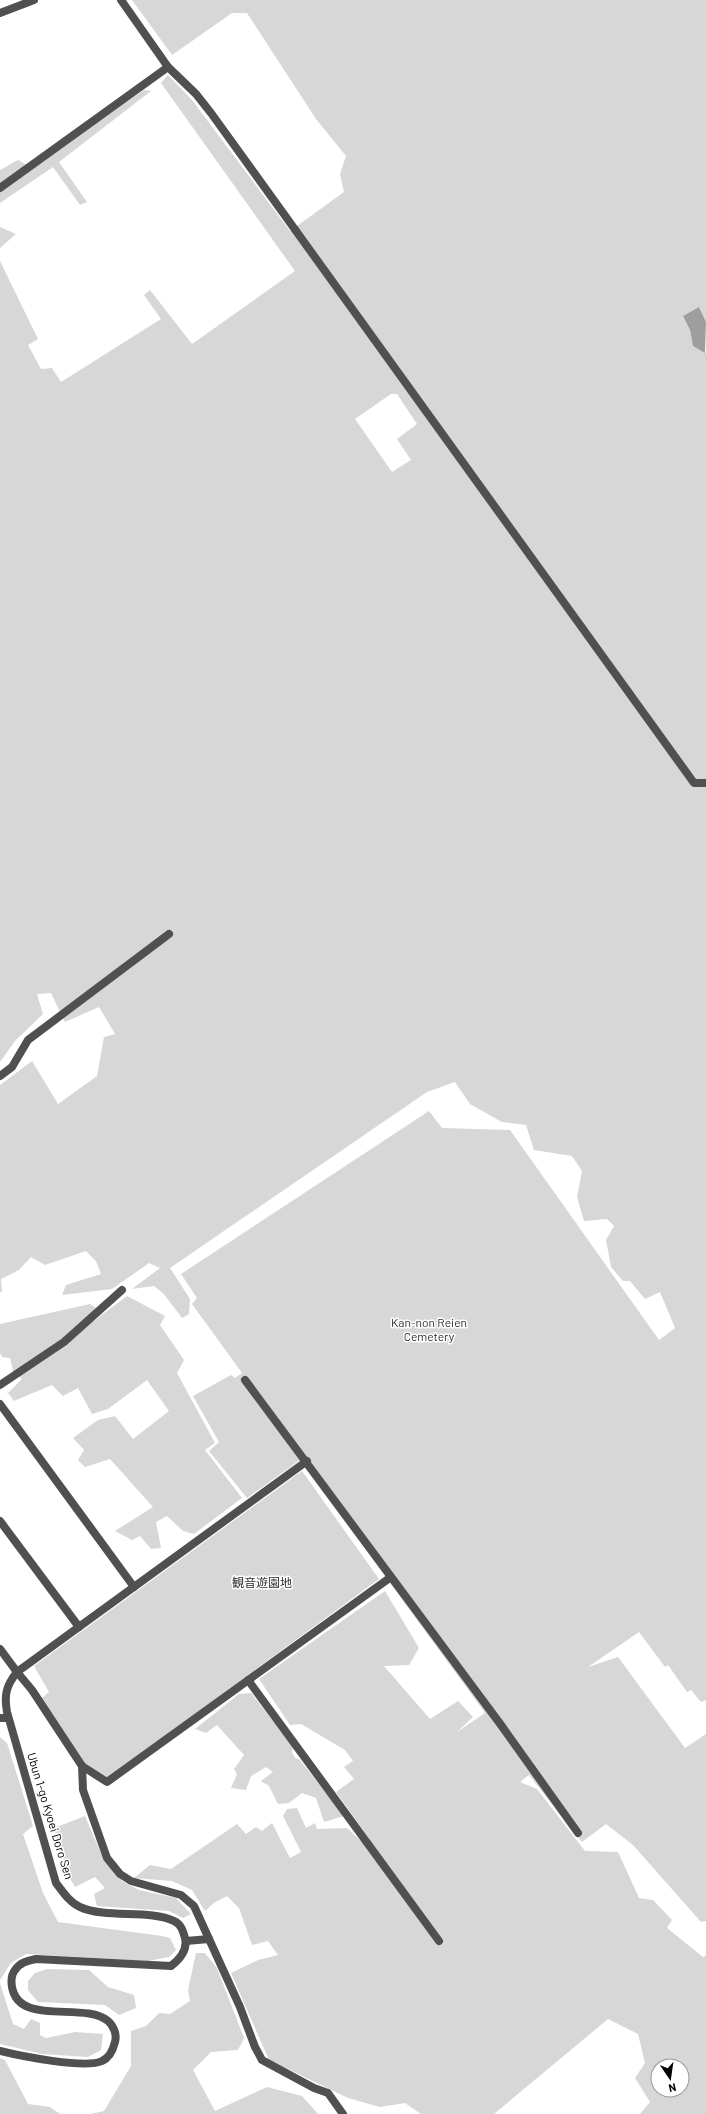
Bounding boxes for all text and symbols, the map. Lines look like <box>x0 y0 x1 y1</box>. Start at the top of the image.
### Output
park label: Kan-non Reien Cemetery <box>391 1315 467 1343</box>
park label: 観音遊園地 <box>232 1575 292 1589</box>
street label: Ubun 1-go Kyoei Doro Sen <box>25 1751 77 1881</box>
north arrow <box>650 2058 690 2098</box>
text: N <box>667 2081 677 2095</box>

